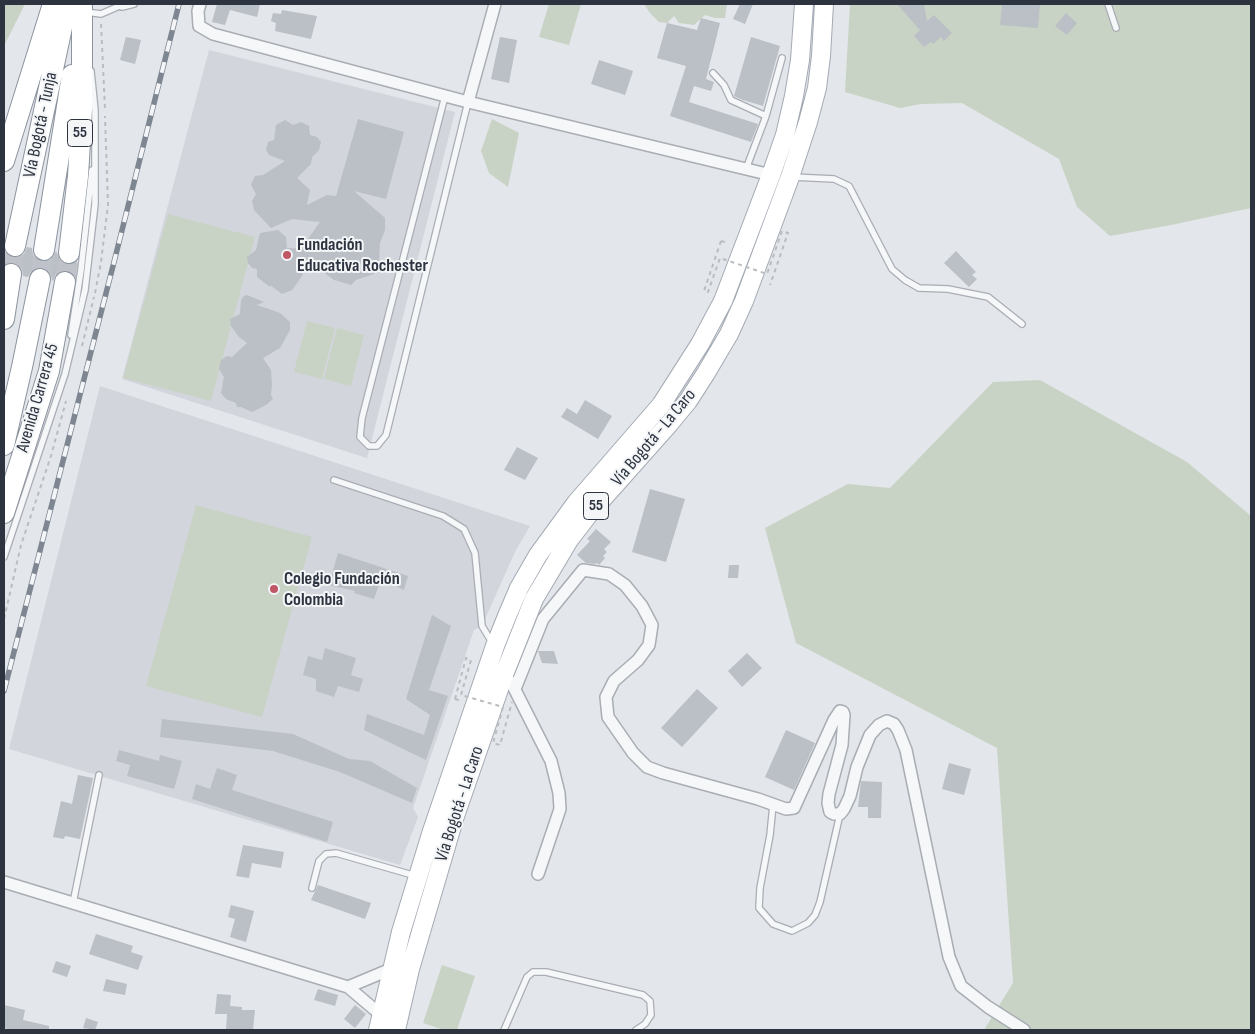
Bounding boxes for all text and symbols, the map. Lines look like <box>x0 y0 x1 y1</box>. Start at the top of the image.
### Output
street label: Vía Bogotá - Tunja <box>19 70 63 180</box>
road number: 55 <box>68 120 92 146</box>
place label: Fundación Educativa Rochester <box>297 234 428 276</box>
marker: Fundación Educativa Rochester <box>281 249 293 261</box>
street label: Avenida Carrera 45 <box>12 341 64 455</box>
street label: Vía Bogotá - La Caro <box>607 385 701 491</box>
road number: 55 <box>584 492 608 520</box>
place label: Colegio Fundación Colombia <box>284 568 400 610</box>
marker: Colegio Fundación Colombia <box>268 583 280 595</box>
street label: Vía Bogotá - La Caro <box>431 744 489 864</box>

